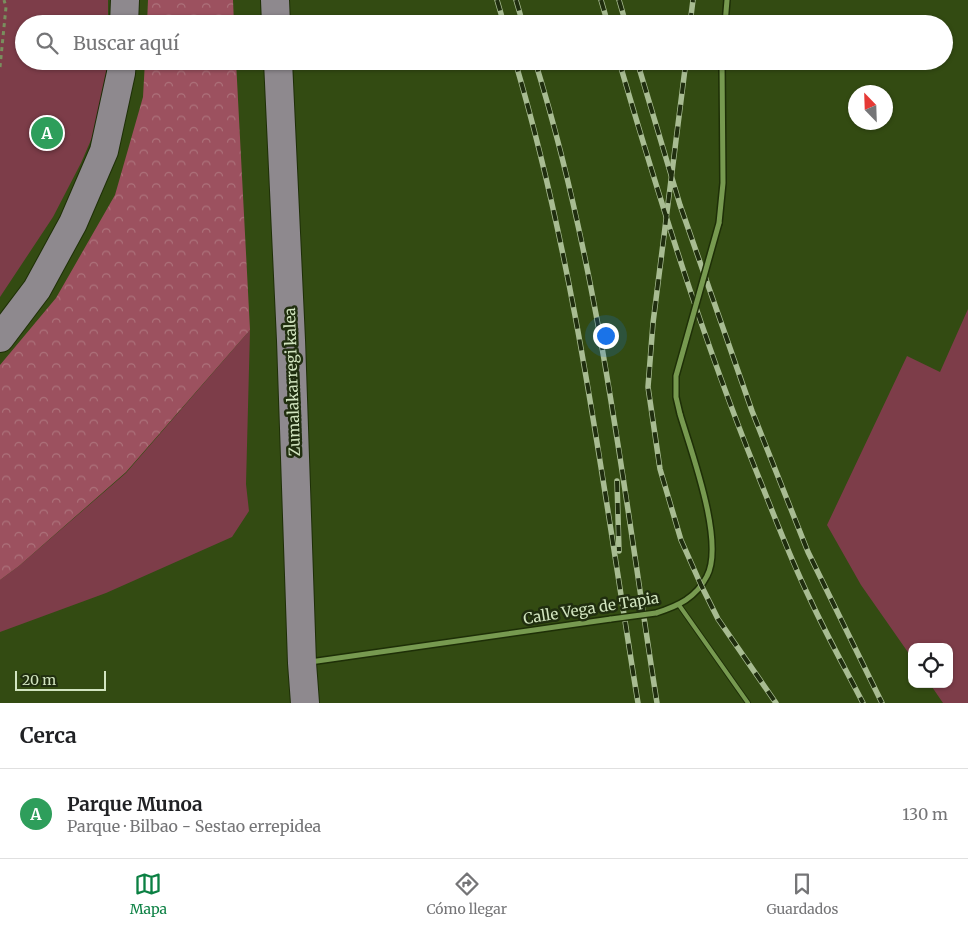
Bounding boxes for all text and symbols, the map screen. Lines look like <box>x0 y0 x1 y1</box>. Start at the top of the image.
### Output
search box <box>15 15 953 70</box>
icon: search <box>33 29 61 57</box>
text: Buscar aquí <box>73 31 179 55</box>
north arrow <box>848 85 893 130</box>
pin: A <box>31 114 63 152</box>
street label: Zumalakarregi kalea <box>280 307 304 457</box>
your location <box>593 323 619 349</box>
street label: Calle Vega de Tapia <box>522 588 660 628</box>
map controls <box>908 643 953 688</box>
button: locate <box>908 643 953 688</box>
scale bar <box>15 668 106 691</box>
text: 20 m <box>22 671 56 689</box>
text: Cerca <box>20 722 77 749</box>
text: Parque Munoa <box>67 792 203 816</box>
text: A <box>30 804 42 824</box>
text: 130 m <box>902 804 948 824</box>
text: Parque · Bilbao - Sestao errepidea <box>67 816 321 836</box>
tab: Mapa <box>130 870 167 918</box>
tab: Cómo llegar <box>426 870 507 918</box>
tab: Guardados <box>766 870 838 918</box>

